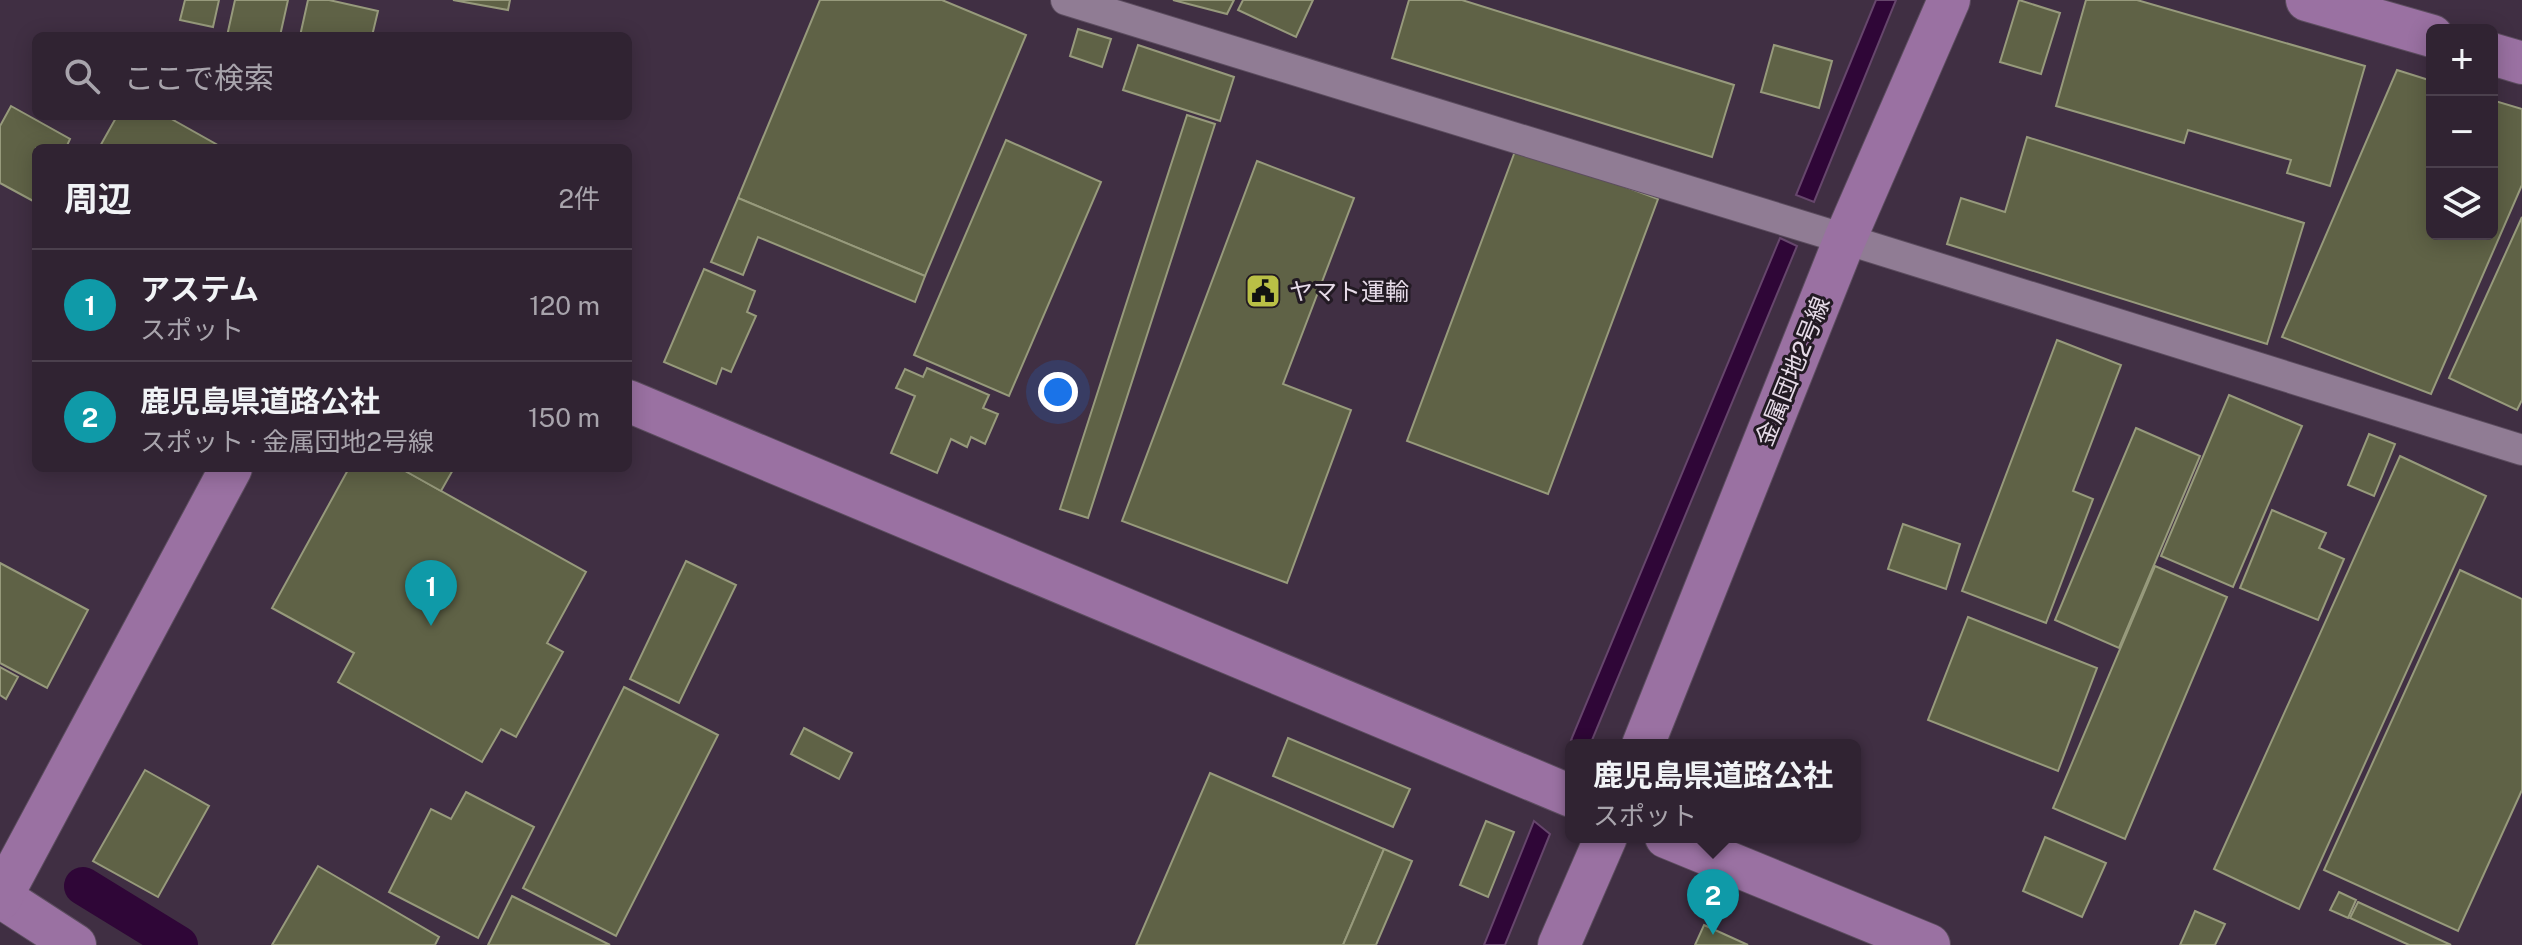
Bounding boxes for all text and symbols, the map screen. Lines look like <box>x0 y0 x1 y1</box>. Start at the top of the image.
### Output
map controls <box>2426 24 2498 240</box>
button: + <box>2426 24 2498 96</box>
search box <box>32 32 632 120</box>
icon: search <box>60 54 104 98</box>
text: ここで検索 <box>124 60 274 96</box>
button: − <box>2426 96 2498 168</box>
button: layers <box>2426 168 2498 240</box>
text: 周辺 <box>64 179 132 219</box>
text: 2件 <box>559 183 600 214</box>
text: アステム <box>140 271 259 307</box>
public building icon: ヤマト運輸 <box>1244 272 1282 310</box>
place label: ヤマト運輸 <box>1289 277 1409 305</box>
text: 1 <box>84 290 96 321</box>
text: 120 m <box>529 290 600 321</box>
street label: 金属団地2号線 <box>1749 292 1835 450</box>
text: スポット <box>140 314 244 345</box>
your location <box>1038 372 1078 412</box>
text: 鹿児島県道路公社 <box>140 383 380 419</box>
text: 2 <box>82 402 98 433</box>
text: 150 m <box>528 402 600 433</box>
text: スポット · 金属団地2号線 <box>140 426 434 457</box>
pin: 1 <box>405 560 457 626</box>
popup <box>1565 739 1861 843</box>
text: 鹿児島県道路公社 <box>1593 757 1833 793</box>
text: スポット <box>1593 800 1697 831</box>
pin: 2 <box>1687 869 1739 935</box>

